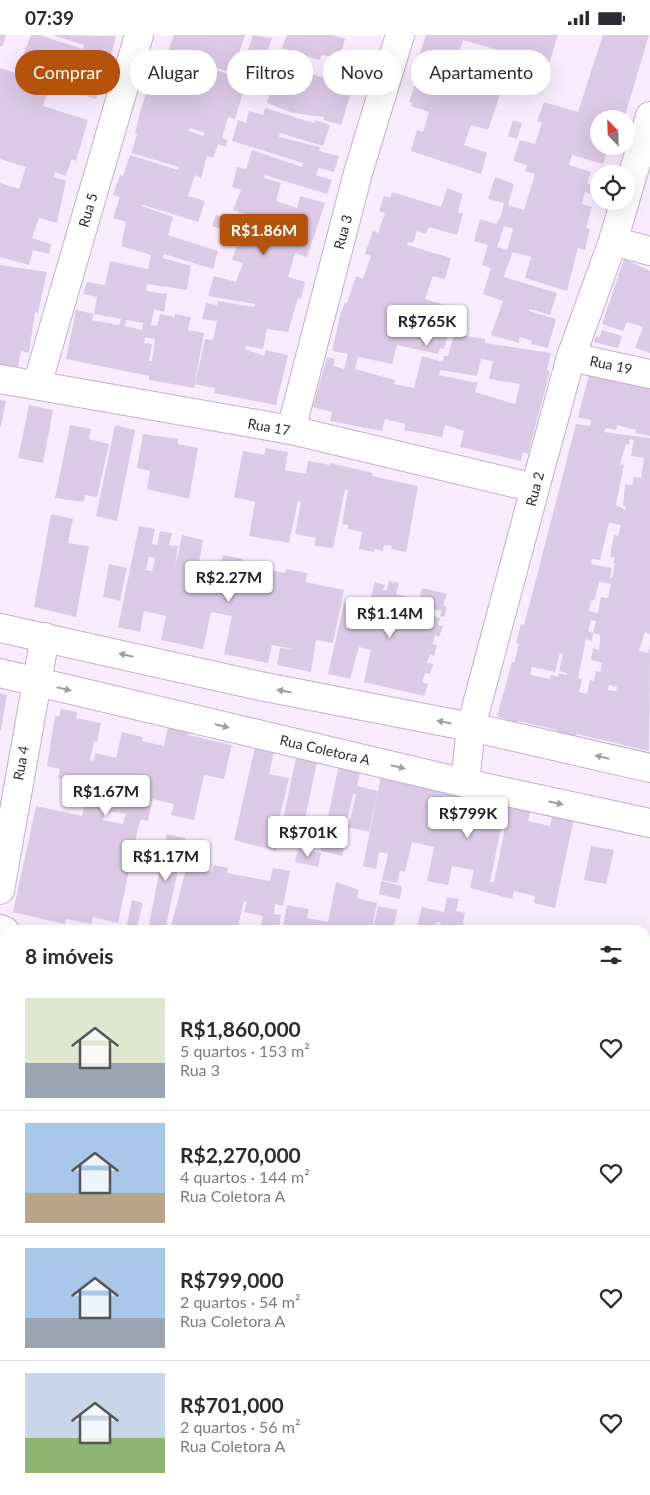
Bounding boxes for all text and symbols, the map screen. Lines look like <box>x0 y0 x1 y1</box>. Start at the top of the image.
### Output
text: 07:39 <box>25 6 74 29</box>
chip: Comprar <box>15 50 120 95</box>
chip: Alugar <box>130 50 217 95</box>
chip: Filtros <box>227 50 313 95</box>
chip: Novo <box>323 50 401 95</box>
chip: Apartamento <box>411 50 551 95</box>
north arrow <box>590 110 635 155</box>
map controls <box>590 110 635 210</box>
button: locate <box>590 165 635 210</box>
street label: Rua 5 <box>75 191 101 229</box>
pin: R$1.86M <box>218 213 310 256</box>
street label: Rua 3 <box>330 213 355 251</box>
text: R$1.86M <box>231 220 297 239</box>
pin: R$765K <box>386 305 468 347</box>
text: R$765K <box>398 311 456 330</box>
street label: Rua 19 <box>588 352 634 377</box>
street label: Rua 17 <box>246 414 292 439</box>
street label: Rua 2 <box>522 470 547 508</box>
pin: R$2.27M <box>183 561 275 603</box>
text: R$2.27M <box>196 567 262 586</box>
pin: R$1.14M <box>344 597 436 639</box>
text: R$1.14M <box>357 603 423 622</box>
one-way arrow <box>118 651 133 659</box>
one-way arrow <box>57 685 72 693</box>
one-way arrow <box>276 686 292 694</box>
one-way arrow <box>435 717 451 725</box>
one-way arrow <box>215 722 230 730</box>
street label: Rua Coletora A <box>278 731 372 768</box>
street label: Rua 4 <box>9 744 32 782</box>
one-way arrow <box>595 753 610 761</box>
one-way arrow <box>390 763 405 771</box>
pin: R$1.67M <box>60 775 152 817</box>
text: R$1.67M <box>73 781 139 800</box>
pin: R$799K <box>427 797 509 839</box>
one-way arrow <box>549 799 564 807</box>
text: R$799K <box>439 803 497 822</box>
pin: R$701K <box>267 815 349 858</box>
text: R$701K <box>279 822 337 841</box>
pin: R$1.17M <box>120 839 212 882</box>
text: R$1.17M <box>133 846 199 865</box>
icon: filters <box>597 941 625 969</box>
text: 8 imóveis <box>25 943 113 968</box>
text: R$1,860,000 <box>180 1016 301 1041</box>
icon: home <box>65 1018 125 1078</box>
icon: heart <box>597 1034 625 1062</box>
text: 5 quartos · 153 m² <box>180 1041 310 1060</box>
text: Rua 3 <box>180 1060 220 1079</box>
text: R$2,270,000 <box>180 1142 301 1167</box>
icon: home <box>65 1143 125 1203</box>
icon: heart <box>597 1159 625 1187</box>
text: 4 quartos · 144 m² <box>180 1167 310 1186</box>
text: Rua Coletora A <box>180 1186 285 1205</box>
text: R$799,000 <box>180 1267 284 1292</box>
icon: home <box>65 1268 125 1328</box>
icon: heart <box>597 1284 625 1312</box>
text: 2 quartos · 54 m² <box>180 1292 300 1311</box>
text: Rua Coletora A <box>180 1311 285 1330</box>
text: R$701,000 <box>180 1392 284 1417</box>
icon: home <box>65 1393 125 1453</box>
icon: heart <box>597 1409 625 1437</box>
text: 2 quartos · 56 m² <box>180 1417 300 1436</box>
text: Rua Coletora A <box>180 1436 285 1455</box>

